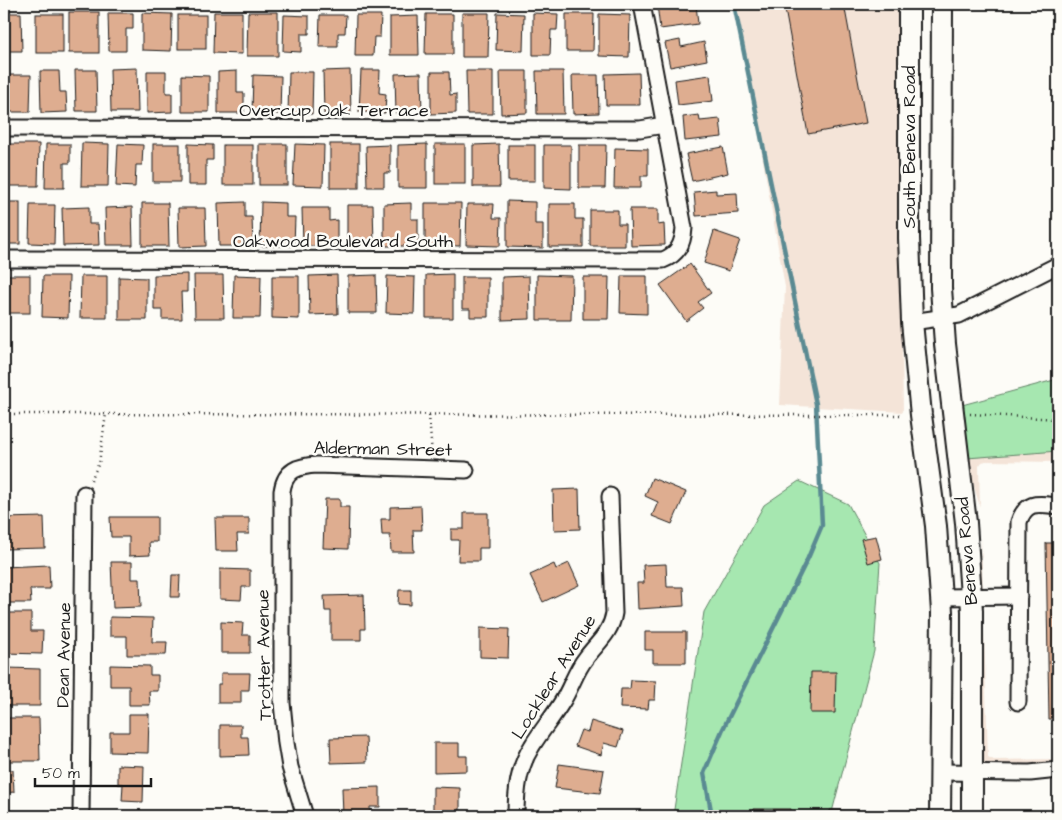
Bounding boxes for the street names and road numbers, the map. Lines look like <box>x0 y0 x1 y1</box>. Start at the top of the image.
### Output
street label: South Beneva Road <box>897 66 922 228</box>
street label: Overcup Oak Terrace <box>239 98 429 123</box>
street label: Oakwood Boulevard South <box>233 229 453 254</box>
street label: Alderman Street <box>314 435 453 463</box>
street label: Beneva Road <box>950 496 984 606</box>
street label: Trotter Avenue <box>250 589 278 721</box>
street label: Dean Avenue <box>51 602 77 708</box>
street label: Locklear Avenue <box>506 610 602 744</box>

